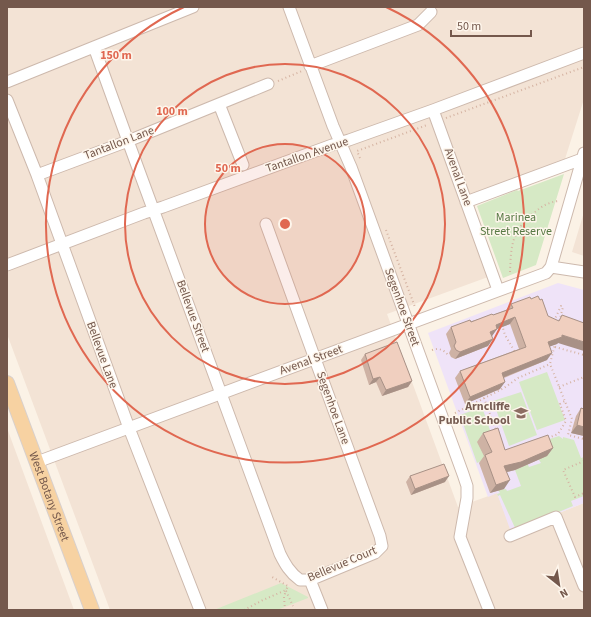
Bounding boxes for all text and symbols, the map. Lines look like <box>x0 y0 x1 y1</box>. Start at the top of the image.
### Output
scale bar <box>451 12 531 38</box>
text: 50 m <box>457 18 481 35</box>
text: 150 m <box>100 47 132 64</box>
text: 100 m <box>156 103 188 120</box>
street label: Tantallon Lane <box>81 122 157 164</box>
street label: Tantallon Avenue <box>263 133 351 177</box>
street label: Avenal Lane <box>440 146 476 208</box>
text: 50 m <box>215 160 241 177</box>
park label: Marinea Street Reserve <box>480 209 552 240</box>
centre of rings <box>278 217 292 231</box>
street label: Segenhoe Street <box>380 266 424 348</box>
street label: Bellevue Street <box>172 278 214 354</box>
street label: Bellevue Lane <box>82 319 122 391</box>
street label: Avenal Street <box>277 341 345 379</box>
street label: Segenhoe Lane <box>312 369 354 447</box>
place label: Arncliffe Public School <box>439 398 511 429</box>
school or university icon: Arncliffe Public School <box>513 405 529 421</box>
street label: West Botany Street <box>25 449 74 544</box>
street label: Bellevue Court <box>305 542 379 586</box>
north arrow <box>539 565 579 605</box>
text: N <box>557 585 571 602</box>

